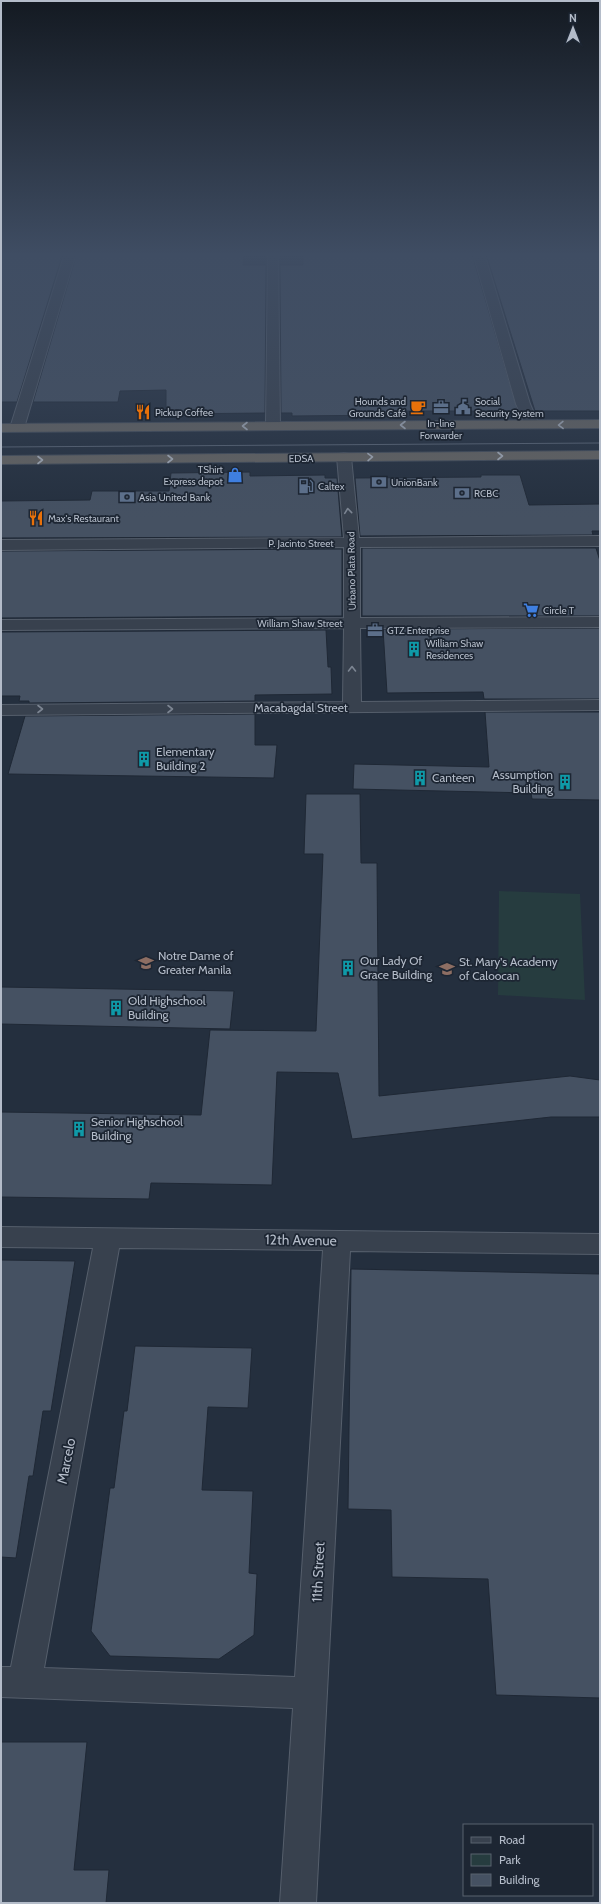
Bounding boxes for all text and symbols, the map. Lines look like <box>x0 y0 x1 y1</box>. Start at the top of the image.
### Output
north arrow <box>553 8 593 48</box>
text: N <box>569 11 577 25</box>
place label: Hounds and Grounds Café <box>349 395 406 420</box>
place label: Social Security System <box>475 395 544 420</box>
cafe icon: Hounds and Grounds Café <box>409 398 427 416</box>
office icon: In-line Forwarder <box>432 398 450 416</box>
public building icon: Social Security System <box>454 398 472 416</box>
restaurant icon: Pickup Coffee <box>134 403 152 421</box>
place label: Pickup Coffee <box>155 406 213 419</box>
place label: In-line Forwarder <box>420 417 463 442</box>
one-way arrow <box>400 421 406 429</box>
one-way arrow <box>558 421 564 429</box>
one-way arrow <box>242 422 248 430</box>
street label: EDSA <box>288 452 314 465</box>
one-way arrow <box>497 452 503 460</box>
one-way arrow <box>367 453 373 461</box>
one-way arrow <box>167 455 173 463</box>
one-way arrow <box>37 456 43 464</box>
place label: TShirt Express depot <box>163 463 224 488</box>
shop icon: TShirt Express depot <box>226 466 244 484</box>
bank icon: UnionBank <box>370 473 388 491</box>
place label: UnionBank <box>391 476 438 489</box>
fuel station icon: Caltex <box>297 477 315 495</box>
place label: Caltex <box>318 480 345 493</box>
bank icon: RCBC <box>453 484 471 502</box>
place label: RCBC <box>474 487 498 500</box>
bank icon: Asia United Bank <box>118 488 136 506</box>
place label: Asia United Bank <box>139 491 211 504</box>
one-way arrow <box>344 508 353 514</box>
restaurant icon: Max's Restaurant <box>27 509 45 527</box>
place label: Max's Restaurant <box>48 512 120 525</box>
street label: Urbano Plata Road <box>344 531 359 610</box>
street label: P. Jacinto Street <box>268 537 334 550</box>
supermarket icon: Circle T <box>522 601 540 619</box>
place label: Circle T <box>543 604 575 617</box>
street label: William Shaw Street <box>257 617 343 630</box>
office icon: GTZ Enterprise <box>366 621 384 639</box>
place label: GTZ Enterprise <box>387 624 449 637</box>
place label: William Shaw Residences <box>426 637 484 662</box>
building icon: William Shaw Residences <box>405 640 423 658</box>
one-way arrow <box>348 666 356 672</box>
street label: Macabagdal Street <box>254 700 348 715</box>
one-way arrow <box>37 705 43 713</box>
one-way arrow <box>167 705 173 713</box>
place label: Elementary Building 2 <box>156 744 215 773</box>
building icon: Elementary Building 2 <box>135 750 153 768</box>
place label: Assumption Building <box>492 767 554 796</box>
building icon: Canteen <box>411 769 429 787</box>
place label: Canteen <box>432 770 475 785</box>
building icon: Assumption Building <box>556 773 574 791</box>
place label: Notre Dame of Greater Manila <box>158 948 234 977</box>
place label: Our Lady Of Grace Building <box>360 953 433 982</box>
school or university icon: Notre Dame of Greater Manila <box>137 954 155 972</box>
place label: St. Mary's Academy of Caloocan <box>459 954 558 983</box>
building icon: Our Lady Of Grace Building <box>339 959 357 977</box>
school or university icon: St. Mary's Academy of Caloocan <box>438 960 456 978</box>
place label: Old Highschool Building <box>128 993 206 1022</box>
building icon: Old Highschool Building <box>107 999 125 1017</box>
place label: Senior Highschool Building <box>91 1114 183 1143</box>
building icon: Senior Highschool Building <box>70 1120 88 1138</box>
street label: 12th Avenue <box>265 1230 337 1250</box>
street label: Marcelo <box>53 1436 79 1486</box>
street label: 11th Street <box>307 1541 329 1603</box>
legend <box>463 1824 593 1896</box>
text: Road <box>499 1832 525 1847</box>
text: Park <box>499 1852 521 1867</box>
text: Building <box>499 1872 541 1887</box>

